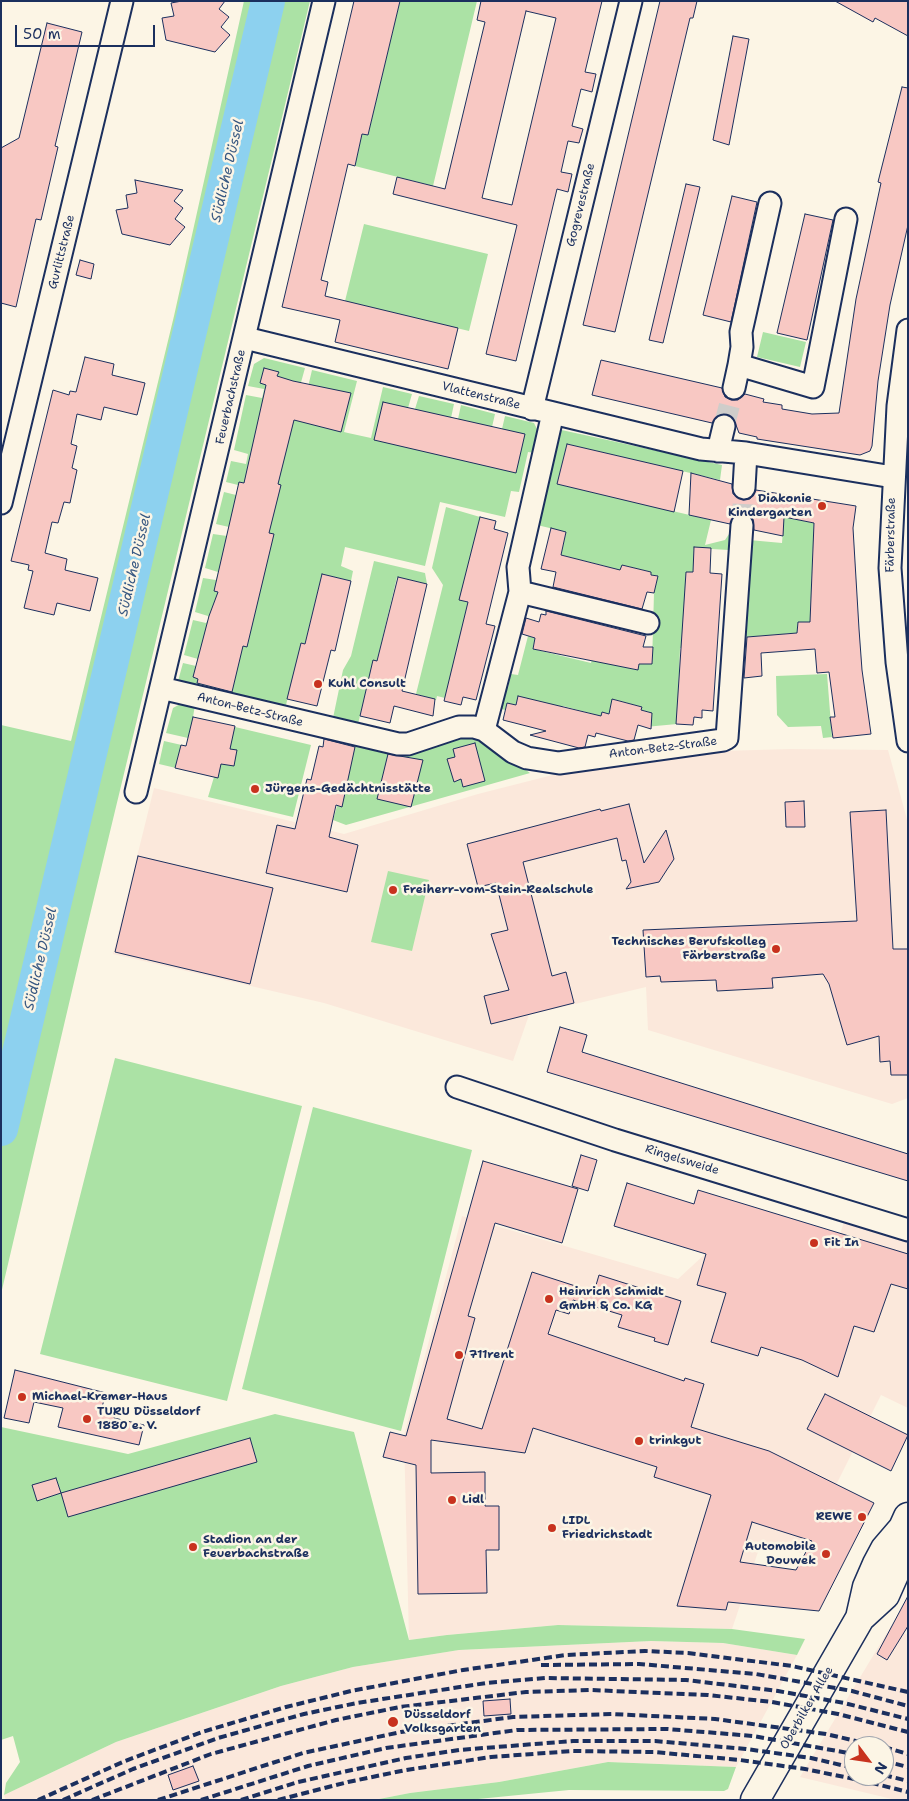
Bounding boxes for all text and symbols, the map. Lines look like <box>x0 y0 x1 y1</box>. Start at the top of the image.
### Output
scale bar <box>18 15 158 47</box>
text: 50 m <box>23 24 61 44</box>
water label: Südliche Düssel <box>208 118 248 224</box>
street label: Gogrevestraße <box>564 162 598 248</box>
street label: Gurlittstraße <box>46 213 78 291</box>
street label: Feuerbachstraße <box>213 348 249 446</box>
street label: Vlattenstraße <box>440 379 522 413</box>
place label: Diakonie Kindergarten <box>728 492 812 520</box>
street label: Färberstraße <box>883 497 899 573</box>
marker: Diakonie Kindergarten <box>816 500 828 512</box>
water label: Südliche Düssel <box>115 512 155 618</box>
place label: Kuhl Consult <box>328 677 406 691</box>
marker: Kuhl Consult <box>312 678 324 690</box>
street label: Anton-Betz-Straße <box>195 690 305 730</box>
street label: Anton-Betz-Straße <box>608 734 718 762</box>
place label: Jürgens-Gedächtnisstätte <box>265 782 431 796</box>
marker: Jürgens-Gedächtnisstätte <box>249 783 261 795</box>
place label: Freiherr-vom-Stein-Realschule <box>403 883 594 897</box>
marker: Freiherr-vom-Stein-Realschule <box>387 884 399 896</box>
water label: Südliche Düssel <box>21 906 61 1012</box>
place label: Technisches Berufskolleg Färberstraße <box>611 935 766 963</box>
marker: Technisches Berufskolleg Färberstraße <box>770 943 782 955</box>
street label: Ringelsweide <box>643 1142 721 1178</box>
place label: Fit In <box>824 1236 859 1250</box>
marker: Fit In <box>808 1237 820 1249</box>
place label: Heinrich Schmidt GmbH & Co. KG <box>559 1285 664 1313</box>
marker: Heinrich Schmidt GmbH & Co. KG <box>543 1293 555 1305</box>
place label: 711rent <box>469 1348 514 1362</box>
marker: 711rent <box>453 1349 465 1361</box>
place label: Michael-Kremer-Haus <box>32 1390 168 1404</box>
marker: Michael-Kremer-Haus <box>16 1391 28 1403</box>
place label: TURU Düsseldorf 1880 e. V. <box>97 1405 201 1433</box>
marker: TURU Düsseldorf 1880 e. V. <box>81 1413 93 1425</box>
place label: trinkgut <box>649 1434 701 1448</box>
marker: trinkgut <box>633 1435 645 1447</box>
place label: Lidl <box>462 1493 484 1507</box>
marker: Lidl <box>446 1494 458 1506</box>
place label: REWE <box>816 1510 852 1524</box>
marker: REWE <box>856 1511 868 1523</box>
place label: LIDL Friedrichstadt <box>562 1514 652 1542</box>
marker: LIDL Friedrichstadt <box>546 1522 558 1534</box>
place label: Stadion an der Feuerbachstraße <box>203 1533 309 1561</box>
place label: Automobile Douwek <box>745 1540 816 1568</box>
marker: Stadion an der Feuerbachstraße <box>187 1541 199 1553</box>
marker: Automobile Douwek <box>820 1548 832 1560</box>
street label: Oberbilker Allee <box>777 1664 837 1752</box>
place label: Düsseldorf Volksgarten <box>404 1708 481 1736</box>
marker: Düsseldorf Volksgarten <box>386 1715 400 1729</box>
north arrow <box>844 1736 894 1786</box>
text: N <box>870 1759 892 1778</box>

